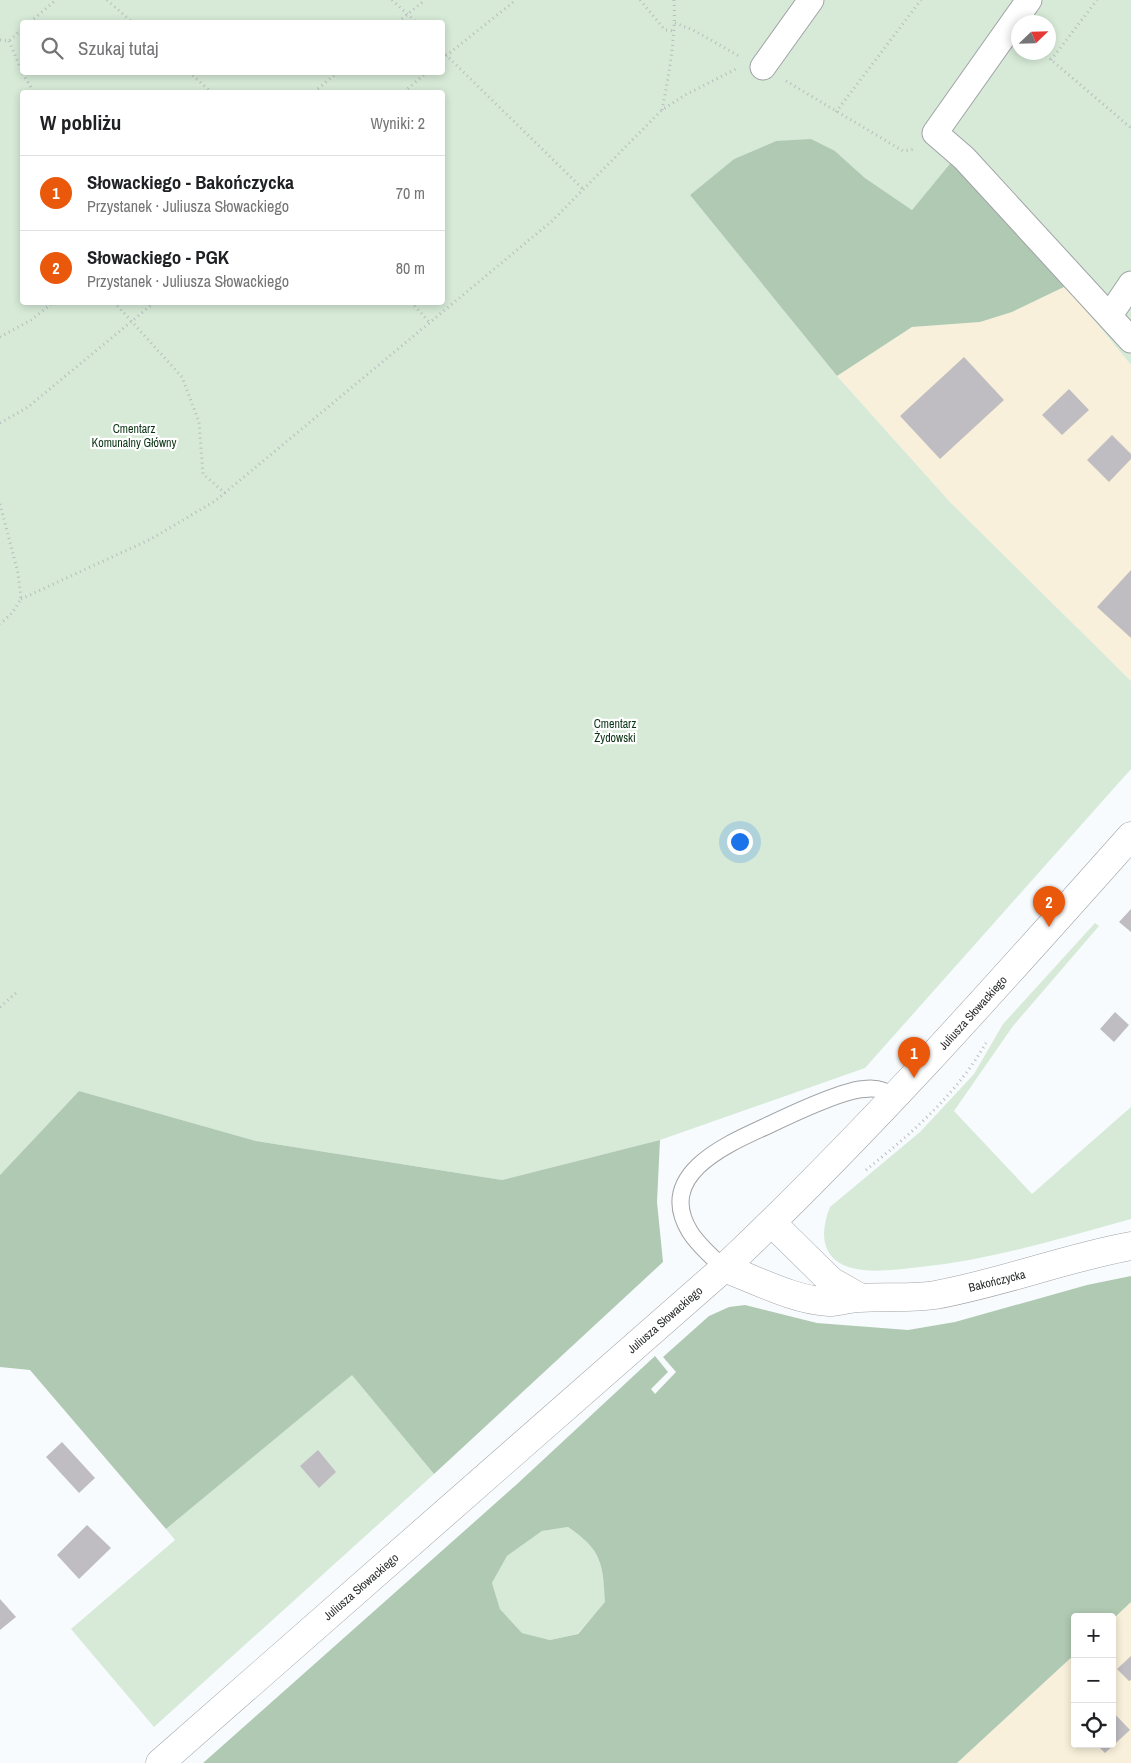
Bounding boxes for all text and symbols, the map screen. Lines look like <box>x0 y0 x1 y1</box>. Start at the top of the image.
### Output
north arrow <box>1011 15 1056 60</box>
search box <box>20 20 445 75</box>
icon: search <box>38 34 66 62</box>
text: Szukaj tutaj <box>78 35 159 61</box>
text: W pobliżu <box>40 108 121 137</box>
text: Wyniki: 2 <box>370 112 425 134</box>
text: Słowackiego - Bakończycka <box>87 169 294 195</box>
text: 1 <box>52 182 60 204</box>
text: 70 m <box>396 182 425 204</box>
text: Przystanek · Juliusza Słowackiego <box>87 195 289 217</box>
text: Słowackiego - PGK <box>87 244 229 270</box>
text: 2 <box>52 257 60 279</box>
text: 80 m <box>396 257 425 279</box>
text: Przystanek · Juliusza Słowackiego <box>87 270 289 292</box>
park label: Cmentarz Komunalny Główny <box>92 421 176 451</box>
park label: Cmentarz Żydowski <box>594 716 636 746</box>
your location <box>727 829 753 855</box>
pin: 2 <box>1033 886 1065 927</box>
street label: Juliusza Słowackiego <box>935 972 1011 1054</box>
pin: 1 <box>898 1037 930 1078</box>
street label: Bakończycka <box>967 1266 1028 1296</box>
street label: Juliusza Słowackiego <box>624 1283 706 1357</box>
street label: Juliusza Słowackiego <box>320 1550 402 1624</box>
map controls <box>1071 1613 1116 1748</box>
button: + <box>1071 1613 1116 1658</box>
button: − <box>1071 1658 1116 1703</box>
button: locate <box>1071 1703 1116 1748</box>

